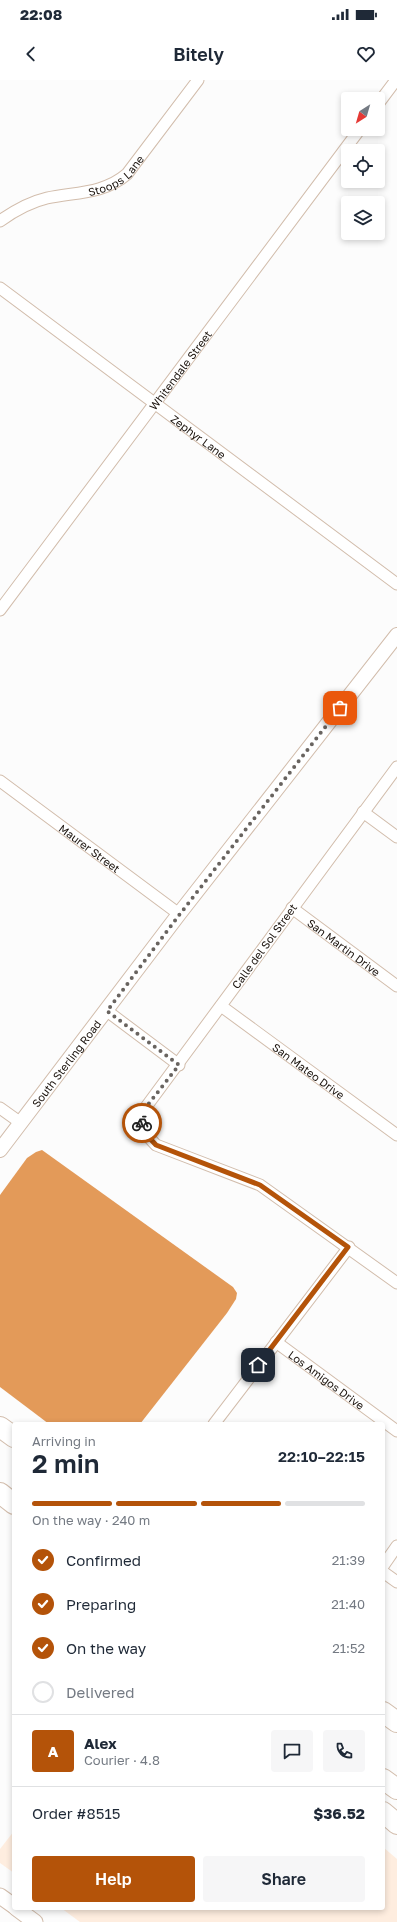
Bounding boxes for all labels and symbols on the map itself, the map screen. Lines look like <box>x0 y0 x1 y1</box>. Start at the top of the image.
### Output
north arrow <box>341 92 385 136</box>
street label: Stoops Lane <box>87 152 146 198</box>
street label: Whitendale Street <box>146 327 214 412</box>
street label: Zephyr Lane <box>169 412 229 461</box>
pin <box>323 691 357 725</box>
street label: Maurer Street <box>57 821 123 875</box>
street label: Calle del Sol Street <box>229 901 299 991</box>
street label: San Martin Drive <box>305 916 383 978</box>
street label: South Sterling Road <box>29 1017 103 1109</box>
street label: San Mateo Drive <box>270 1040 347 1101</box>
courier <box>122 1103 162 1143</box>
street label: Los Amigos Drive <box>286 1347 367 1411</box>
pin <box>241 1348 275 1382</box>

